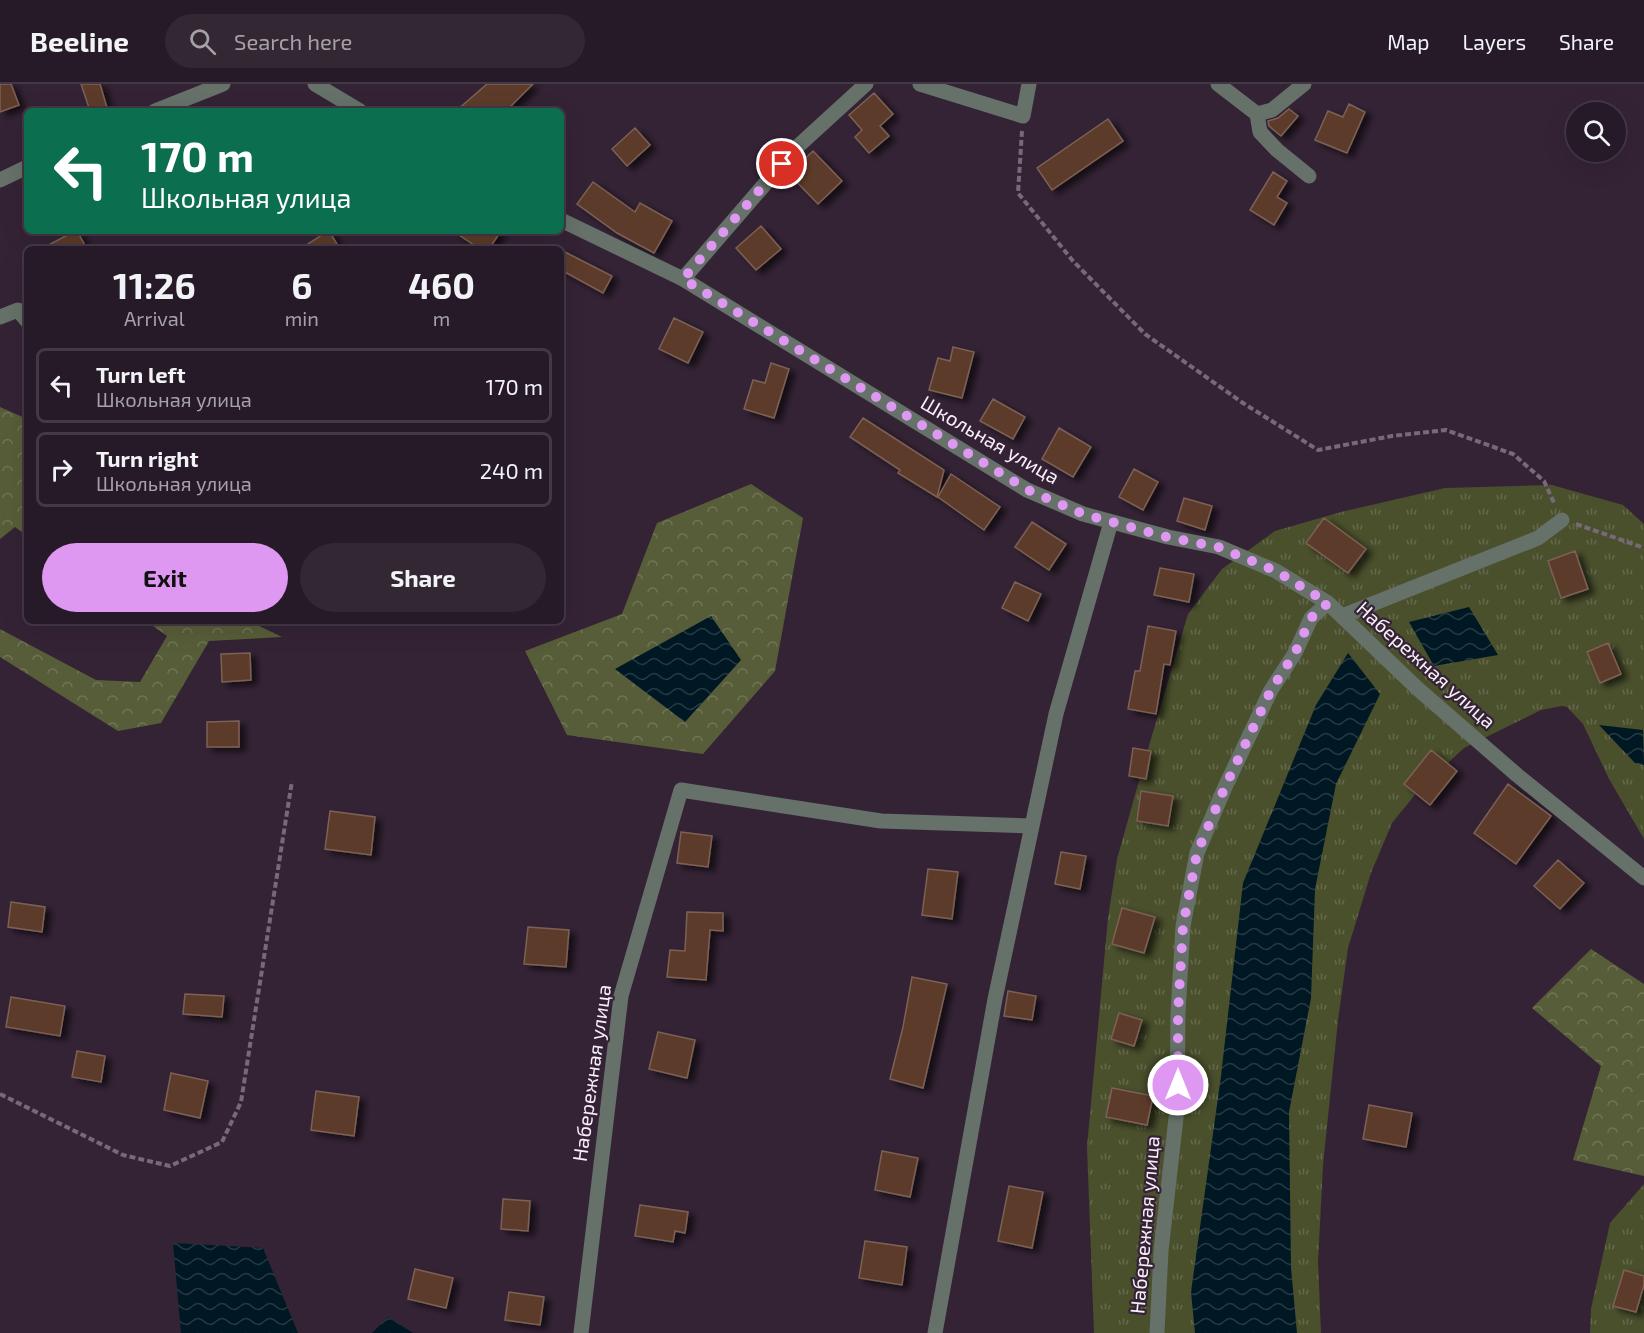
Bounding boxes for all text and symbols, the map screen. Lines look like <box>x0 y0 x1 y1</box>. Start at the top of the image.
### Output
search box <box>165 14 585 68</box>
text: Beeline <box>30 24 129 58</box>
icon: search <box>186 25 219 58</box>
text: Search here <box>234 28 352 54</box>
text: Map <box>1387 29 1429 54</box>
text: Layers <box>1462 29 1526 54</box>
text: Share <box>1559 29 1614 54</box>
map controls <box>1566 102 1626 162</box>
button: search <box>1566 102 1626 162</box>
text: 170 m <box>141 130 254 180</box>
icon: left <box>42 132 120 210</box>
pin <box>756 138 807 189</box>
icon: arrive <box>765 147 798 180</box>
text: Школьная улица <box>141 181 351 213</box>
text: 11:26 <box>113 263 196 306</box>
text: 6 <box>291 263 312 306</box>
text: 460 <box>408 263 475 306</box>
text: Arrival <box>124 306 185 330</box>
text: min <box>285 306 319 330</box>
text: m <box>433 306 450 330</box>
text: Turn left <box>96 361 185 387</box>
icon: left <box>45 369 78 402</box>
text: 170 m <box>486 373 543 399</box>
text: Школьная улица <box>96 387 252 411</box>
street label: Школьная улица <box>916 390 1064 489</box>
text: Turn right <box>96 445 198 471</box>
icon: right <box>45 453 78 486</box>
text: 240 m <box>480 457 543 483</box>
text: Школьная улица <box>96 471 252 495</box>
button: Exit <box>42 543 288 612</box>
button: Share <box>300 543 546 612</box>
street label: Набережная улица <box>1352 596 1501 734</box>
street label: Набережная улица <box>567 983 616 1163</box>
position arrow <box>1146 1053 1210 1117</box>
street label: Набережная улица <box>1124 1135 1165 1315</box>

